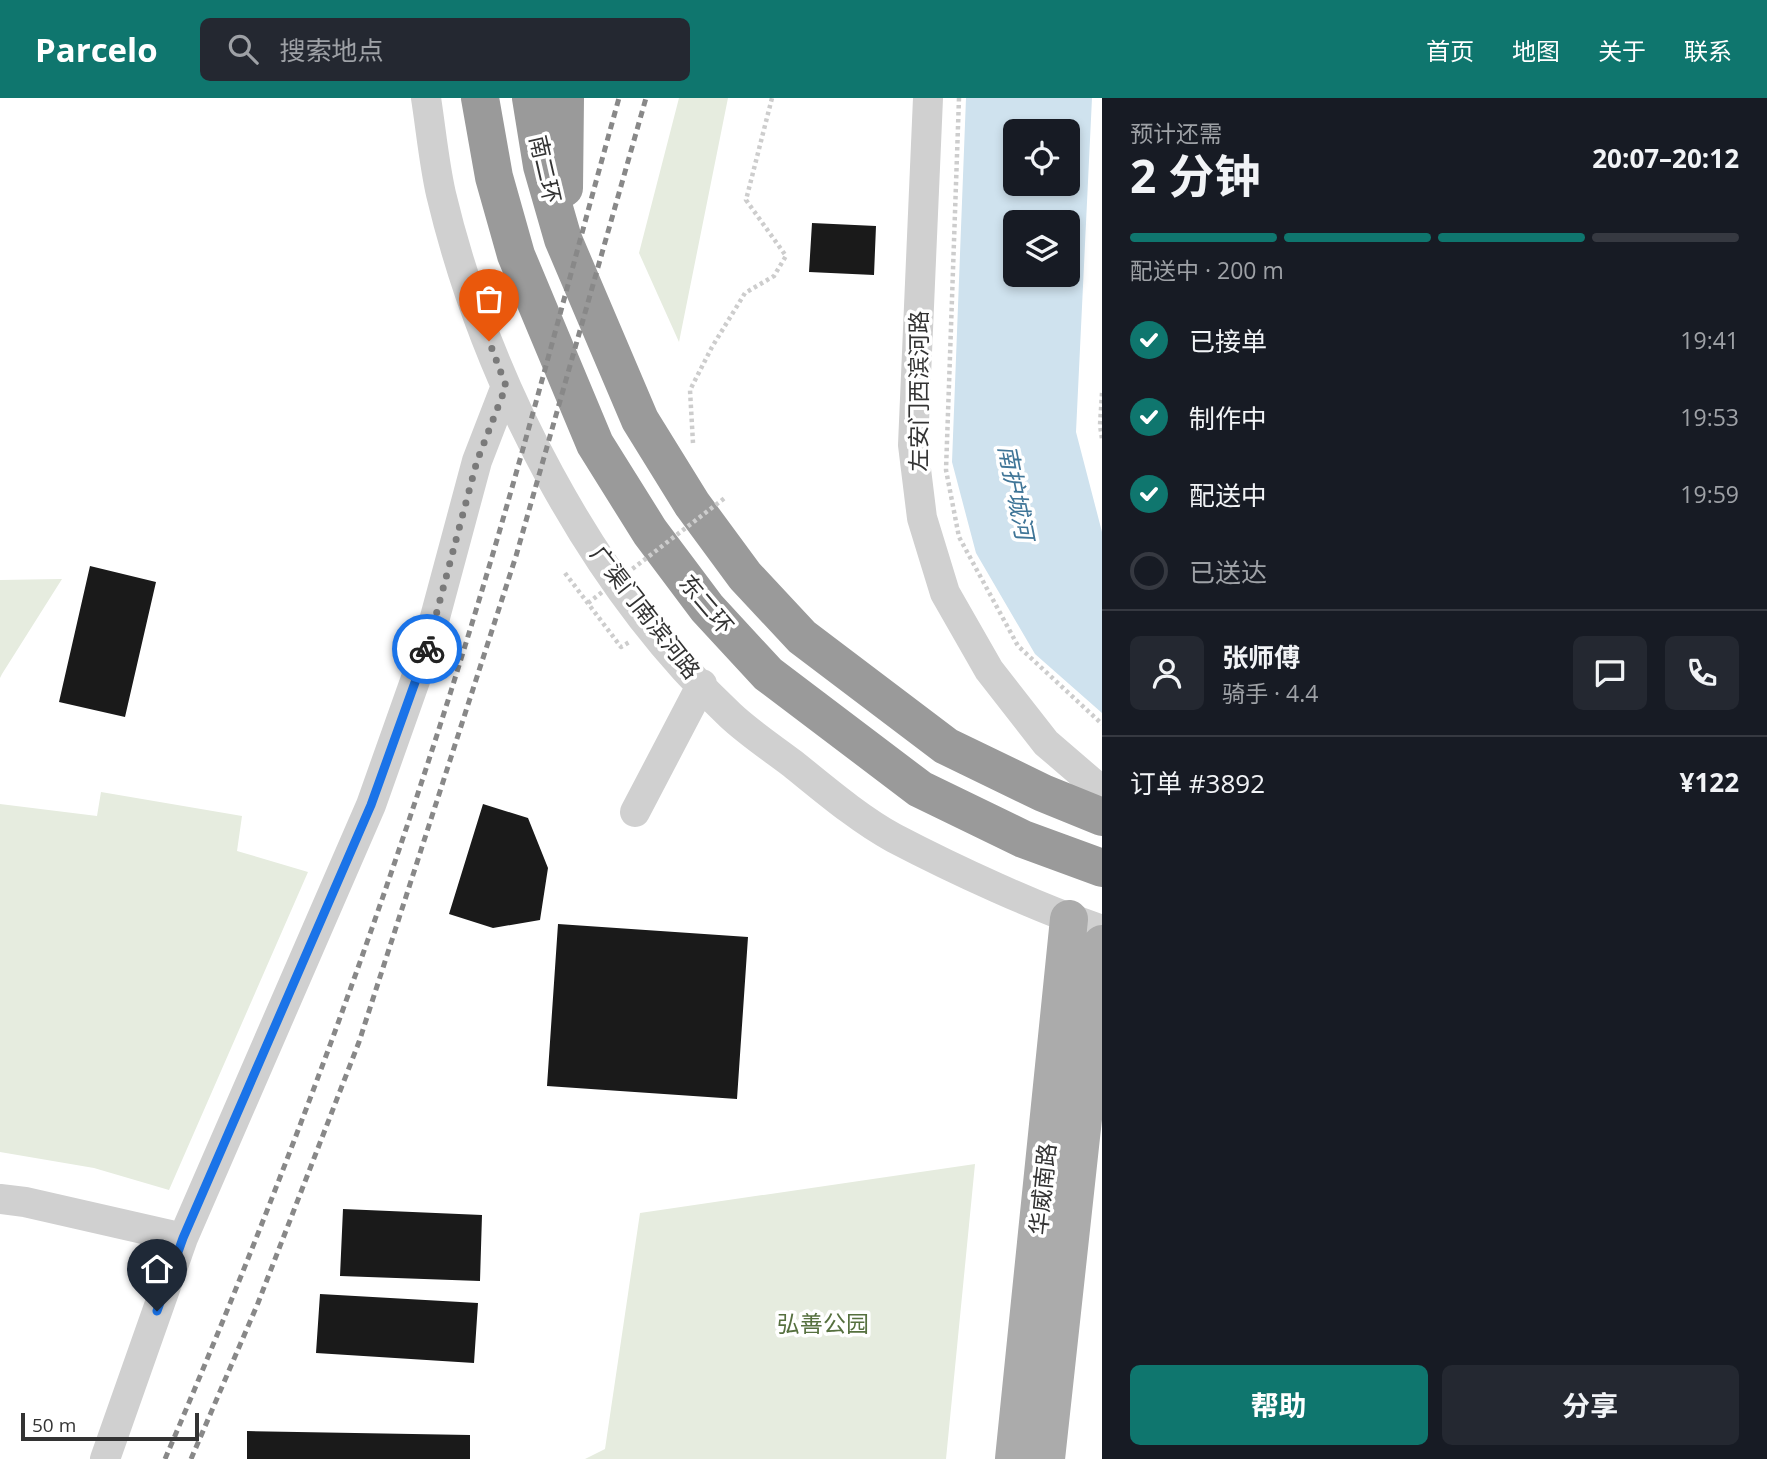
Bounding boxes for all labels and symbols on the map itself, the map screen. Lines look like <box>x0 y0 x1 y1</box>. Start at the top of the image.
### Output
street label: 南二环 <box>523 132 569 206</box>
pin <box>459 269 519 341</box>
street label: 左安门西滨河路 <box>902 311 934 472</box>
water label: 南护城河 <box>992 442 1043 546</box>
street label: 广渠门南滨河路 <box>584 539 708 685</box>
street label: 东二环 <box>673 567 741 641</box>
courier <box>392 614 462 684</box>
street label: 华威南路 <box>1021 1142 1063 1236</box>
pin <box>127 1239 187 1311</box>
park label: 弘善公园 <box>777 1307 869 1339</box>
scale bar <box>21 1410 200 1442</box>

